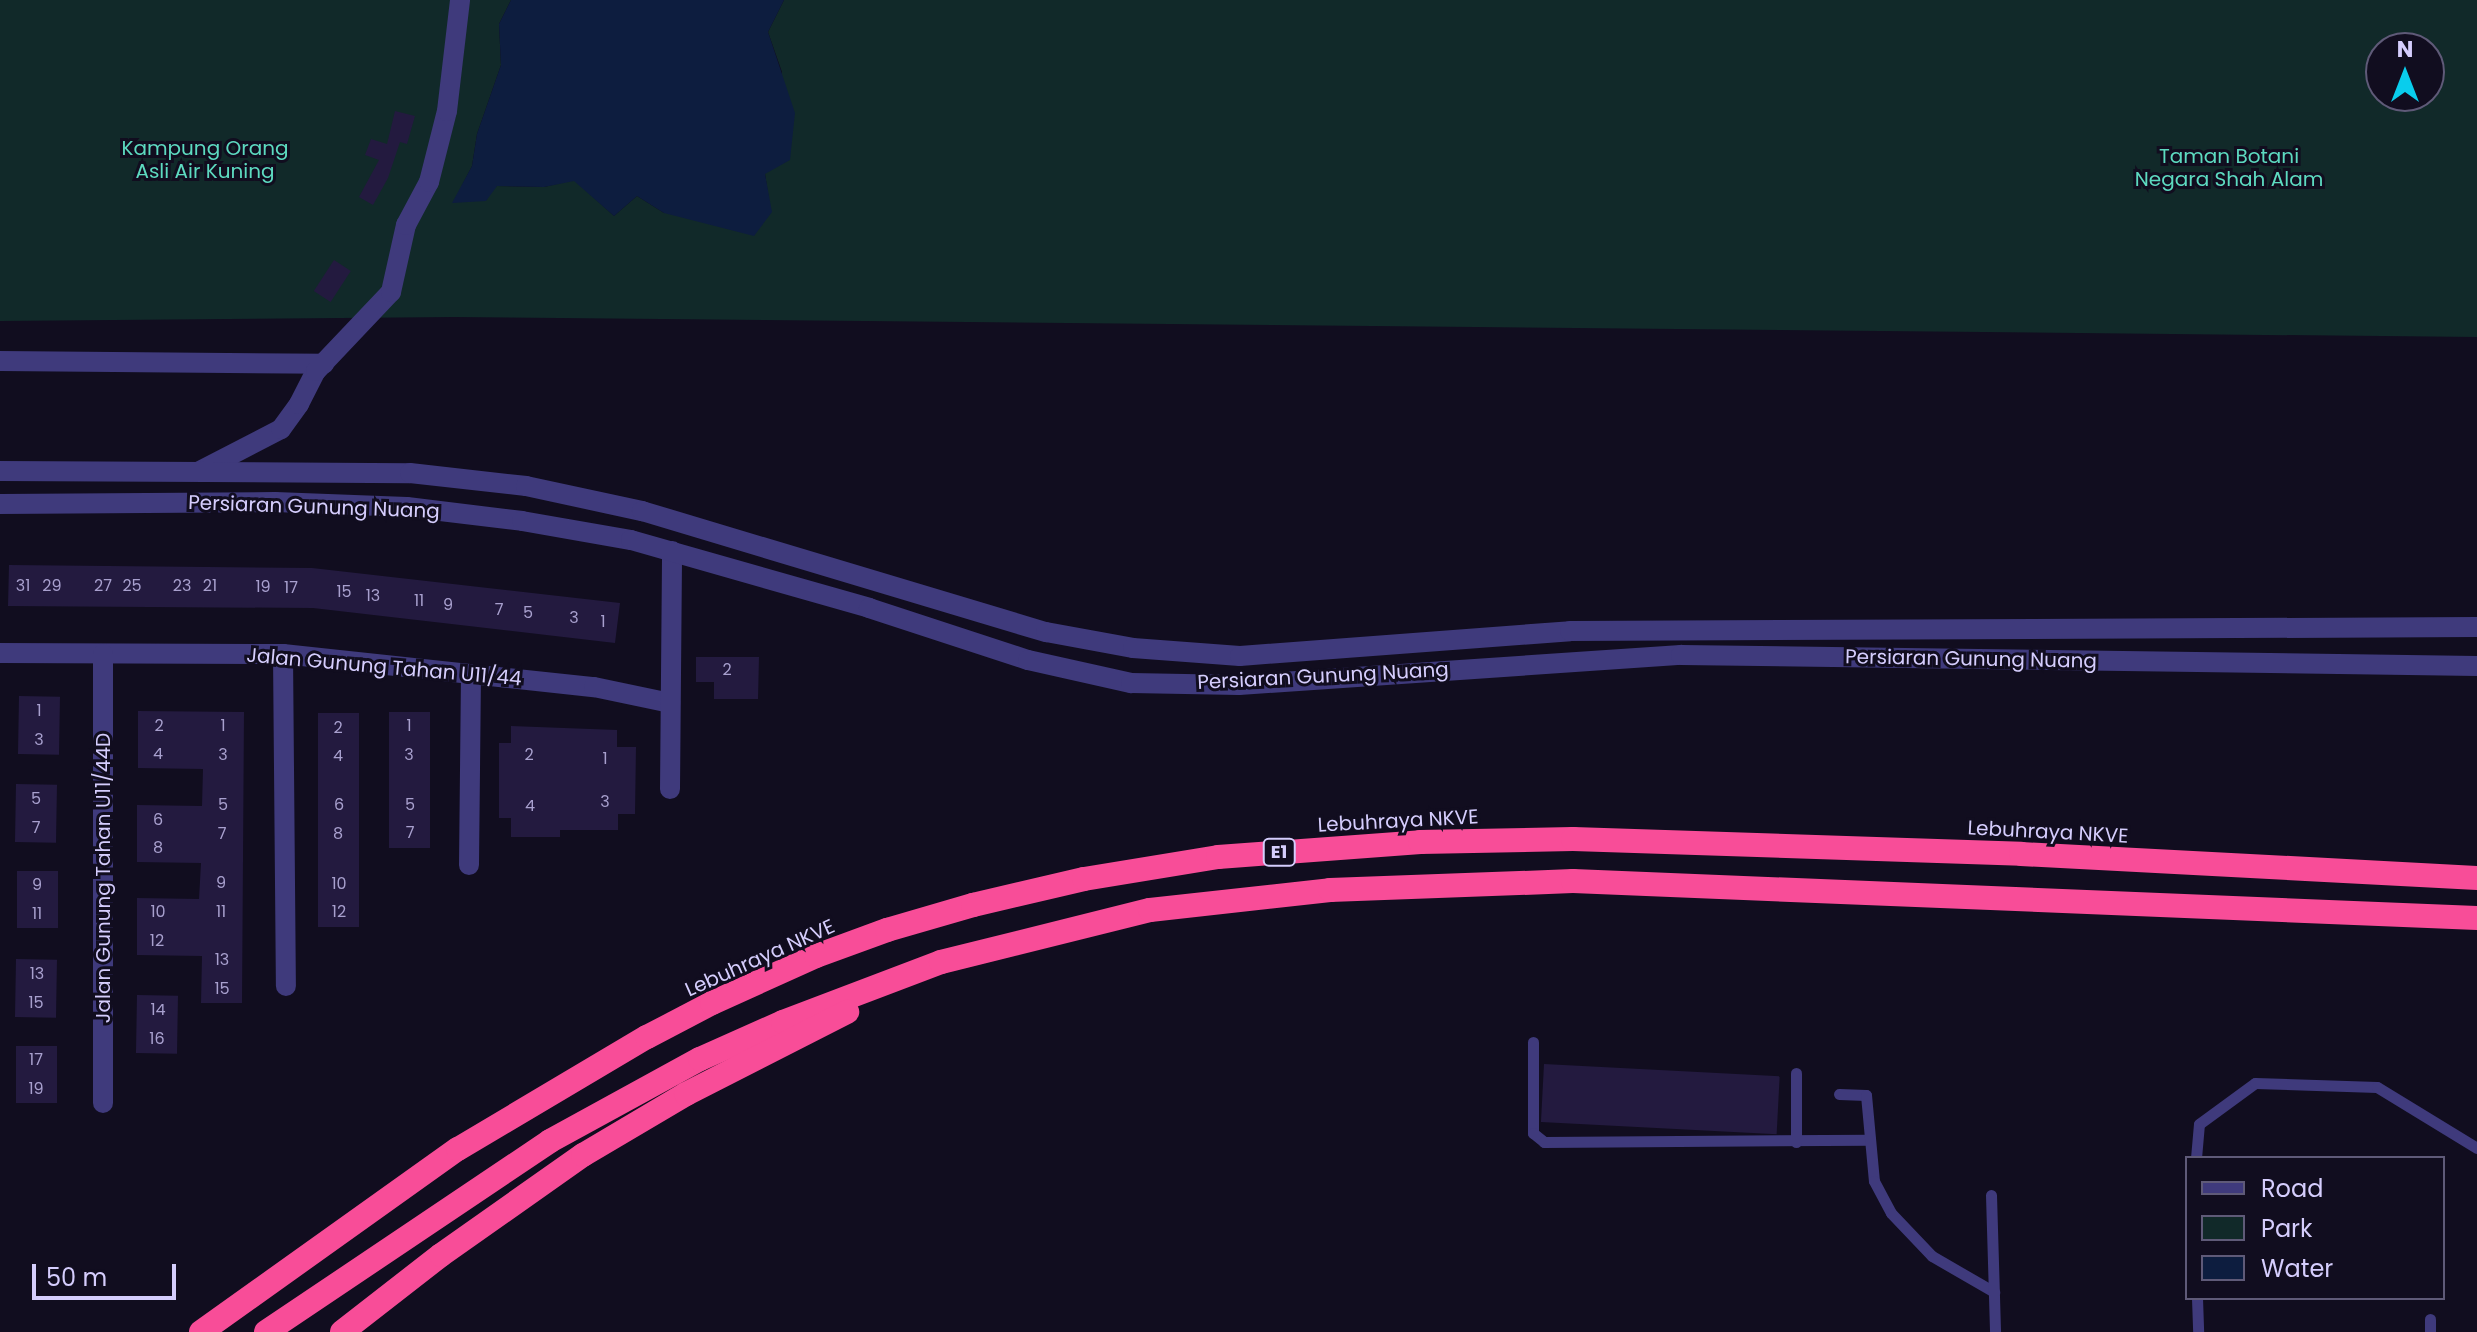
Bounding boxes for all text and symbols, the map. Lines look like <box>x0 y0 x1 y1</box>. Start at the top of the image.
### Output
north arrow <box>2365 32 2445 112</box>
text: N <box>2397 34 2413 65</box>
park label: Kampung Orang Asli Air Kuning <box>121 136 289 183</box>
park label: Taman Botani Negara Shah Alam <box>2135 144 2323 191</box>
street label: Persiaran Gunung Nuang <box>188 491 440 523</box>
house number: 31 <box>16 576 30 596</box>
house number: 29 <box>42 576 62 596</box>
house number: 27 <box>94 576 112 596</box>
house number: 25 <box>122 576 142 596</box>
house number: 23 <box>173 576 191 596</box>
house number: 21 <box>203 576 217 596</box>
house number: 19 <box>255 577 271 597</box>
house number: 17 <box>284 578 298 598</box>
house number: 15 <box>336 582 352 602</box>
house number: 13 <box>366 586 380 606</box>
house number: 11 <box>414 591 424 611</box>
house number: 9 <box>443 595 453 615</box>
house number: 7 <box>495 600 503 620</box>
house number: 5 <box>523 603 533 623</box>
house number: 3 <box>569 608 579 628</box>
house number: 1 <box>600 612 606 632</box>
street label: Jalan Gunung Tahan U11/44 <box>245 643 523 691</box>
street label: Persiaran Gunung Nuang <box>1845 645 2097 673</box>
street label: Persiaran Gunung Nuang <box>1197 657 1449 695</box>
house number: 2 <box>722 660 732 680</box>
house number: 1 <box>36 701 42 721</box>
house number: 2 <box>154 716 164 736</box>
house number: 1 <box>220 716 226 736</box>
house number: 1 <box>406 716 412 736</box>
house number: 2 <box>333 718 343 738</box>
house number: 3 <box>34 730 44 750</box>
street label: Jalan Gunung Tahan U11/44D <box>91 733 115 1023</box>
house number: 4 <box>153 744 163 764</box>
house number: 3 <box>218 745 228 765</box>
house number: 3 <box>404 745 414 765</box>
house number: 2 <box>524 745 534 765</box>
house number: 4 <box>333 746 343 766</box>
house number: 1 <box>602 749 608 769</box>
house number: 5 <box>31 789 41 809</box>
house number: 3 <box>600 792 610 812</box>
house number: 5 <box>218 795 228 815</box>
house number: 6 <box>334 795 344 815</box>
house number: 5 <box>405 795 415 815</box>
house number: 4 <box>525 796 535 816</box>
street label: Lebuhraya NKVE <box>1317 805 1479 837</box>
house number: 6 <box>153 810 163 830</box>
street label: Lebuhraya NKVE <box>1967 816 2129 848</box>
house number: 7 <box>32 818 40 838</box>
house number: 7 <box>406 823 414 843</box>
house number: 7 <box>218 824 226 844</box>
house number: 8 <box>333 824 343 844</box>
house number: 8 <box>153 838 163 858</box>
road number: E1 <box>1261 838 1297 866</box>
house number: 9 <box>216 873 226 893</box>
house number: 10 <box>331 874 347 894</box>
house number: 9 <box>32 875 42 895</box>
house number: 10 <box>150 902 166 922</box>
house number: 11 <box>216 902 226 922</box>
house number: 12 <box>332 902 346 922</box>
house number: 11 <box>32 904 42 924</box>
street label: Lebuhraya NKVE <box>682 914 838 1002</box>
house number: 12 <box>150 931 164 951</box>
house number: 13 <box>215 950 229 970</box>
house number: 13 <box>30 964 44 984</box>
house number: 15 <box>214 979 230 999</box>
house number: 15 <box>28 993 44 1013</box>
house number: 14 <box>150 1000 166 1020</box>
house number: 16 <box>149 1029 165 1049</box>
house number: 17 <box>29 1050 43 1070</box>
house number: 19 <box>28 1079 44 1099</box>
legend <box>2185 1156 2445 1300</box>
text: Road <box>2261 1172 2323 1205</box>
text: Park <box>2261 1212 2312 1245</box>
scale bar <box>36 1248 180 1298</box>
text: Water <box>2261 1252 2333 1285</box>
text: 50 m <box>46 1261 107 1294</box>

